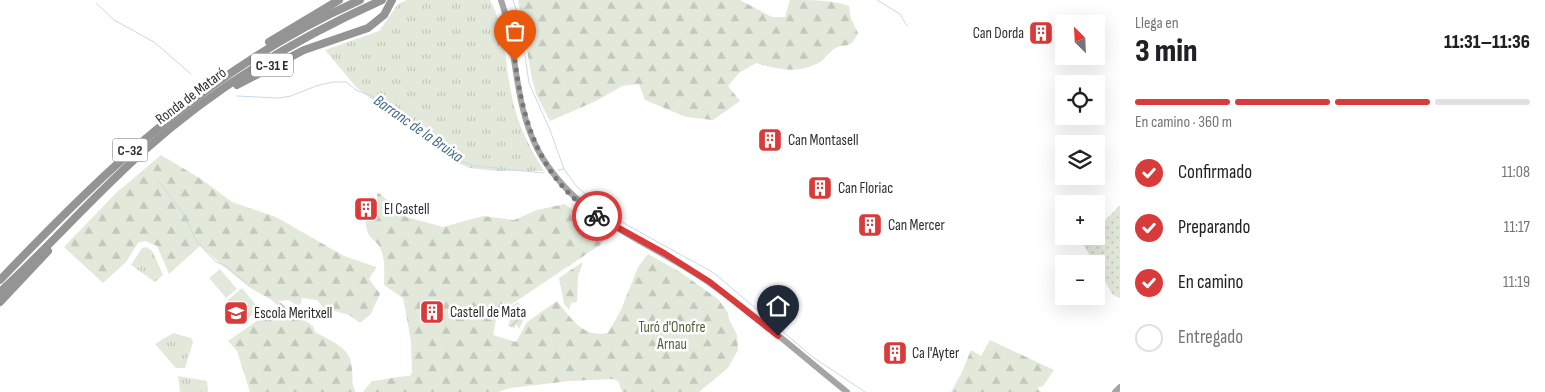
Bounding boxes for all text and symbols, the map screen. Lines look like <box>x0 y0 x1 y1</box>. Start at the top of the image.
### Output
pin <box>494 10 536 61</box>
text: Llega en <box>1135 14 1179 33</box>
north arrow <box>1055 15 1105 65</box>
map controls <box>1055 15 1105 305</box>
icon: bag <box>501 17 529 45</box>
building icon: Can Dorda <box>1028 20 1054 46</box>
place label: Can Dorda <box>973 24 1024 43</box>
text: 11:31–11:36 <box>1444 31 1530 54</box>
text: 3 min <box>1135 32 1197 71</box>
road number: C-31 E <box>251 54 293 76</box>
street label: Ronda de Mataró <box>152 63 230 129</box>
button: locate <box>1055 75 1105 125</box>
water label: Barranc de la Bruixa <box>370 91 467 167</box>
text: En camino · 360 m <box>1135 113 1232 132</box>
building icon: Can Montasell <box>757 127 783 153</box>
place label: Can Montasell <box>788 131 859 150</box>
button: layers <box>1055 135 1105 185</box>
road number: C-32 <box>112 138 148 162</box>
icon: check <box>1135 159 1163 187</box>
text: Confirmado <box>1178 161 1252 184</box>
text: 11:08 <box>1502 163 1530 182</box>
building icon: Can Floriac <box>807 175 833 201</box>
place label: Can Floriac <box>838 179 893 198</box>
courier <box>572 191 622 241</box>
button: + <box>1055 195 1105 245</box>
building icon: El Castell <box>353 196 379 222</box>
place label: El Castell <box>384 200 430 219</box>
icon: bike <box>583 202 611 230</box>
building icon: Can Mercer <box>857 212 883 238</box>
icon: check <box>1135 214 1163 242</box>
place label: Can Mercer <box>888 216 946 235</box>
text: Preparando <box>1178 216 1250 239</box>
text: 11:17 <box>1504 218 1530 237</box>
button: − <box>1055 255 1105 305</box>
icon: check <box>1135 269 1163 297</box>
text: En camino <box>1178 271 1243 294</box>
text: 11:19 <box>1503 273 1530 292</box>
pin <box>757 285 799 336</box>
icon: home <box>764 292 792 320</box>
building icon: Castell de Mata <box>419 299 445 325</box>
school or university icon: Escola Meritxell <box>223 300 249 326</box>
place label: Castell de Mata <box>450 303 526 322</box>
place label: Escola Meritxell <box>254 304 332 323</box>
park label: Turó d'Onofre Arnau <box>639 318 706 354</box>
text: Entregado <box>1178 326 1243 349</box>
building icon: Ca l'Ayter <box>882 340 908 366</box>
place label: Ca l'Ayter <box>912 344 960 363</box>

